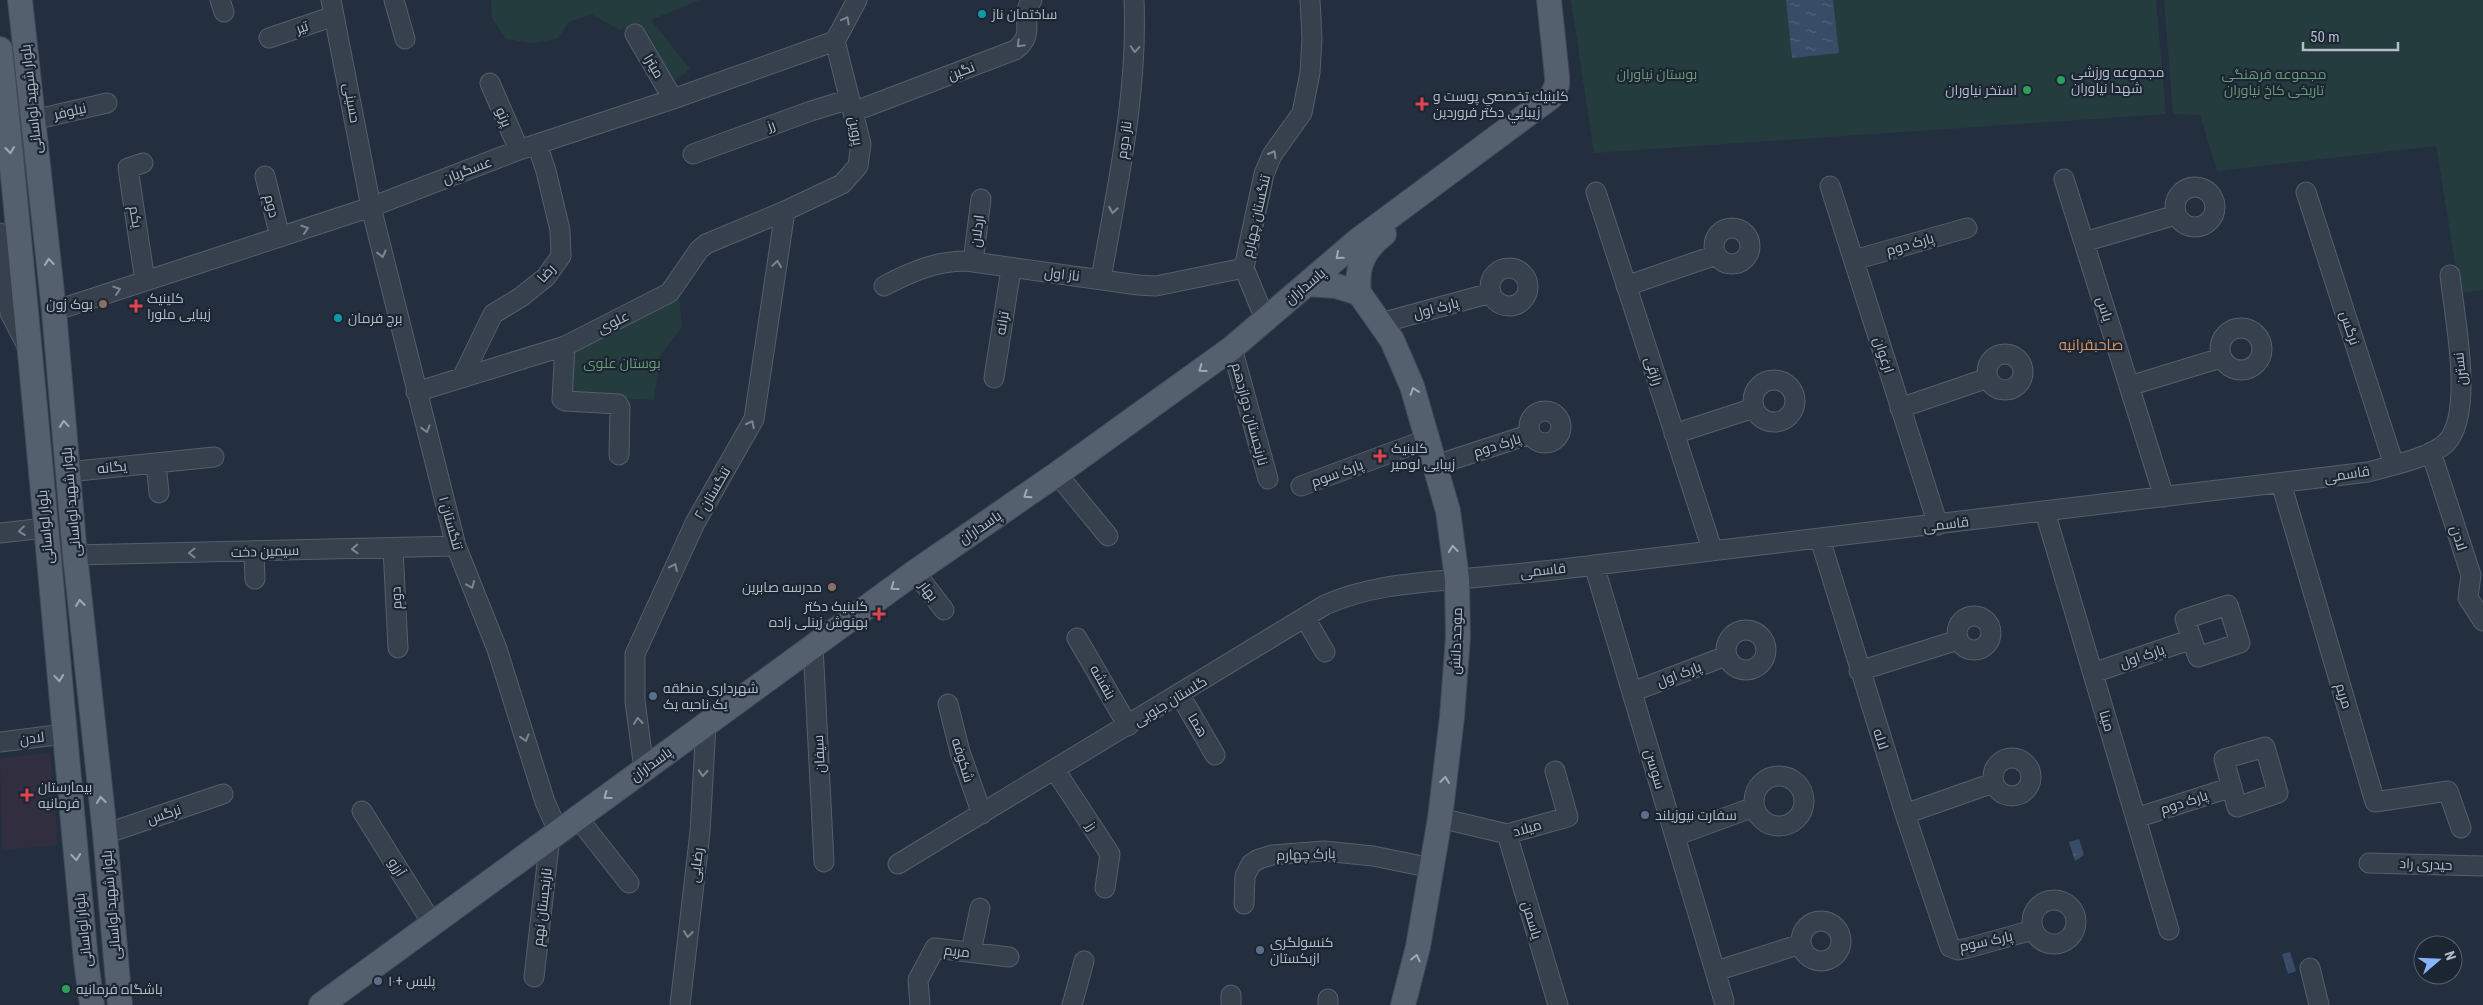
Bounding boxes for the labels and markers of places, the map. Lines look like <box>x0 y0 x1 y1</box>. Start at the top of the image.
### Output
place label: ساختمان ناز <box>991 6 1057 22</box>
marker: ساختمان ناز <box>976 8 988 20</box>
place label: مجموعه ورزشی شهدا نیاوران <box>2071 64 2165 96</box>
marker: مجموعه ورزشی شهدا نیاوران <box>2055 74 2067 86</box>
place label: استخر نیاوران <box>1945 82 2017 98</box>
marker: استخر نیاوران <box>2021 84 2033 96</box>
place label: كلينيك تخصصي پوست و زيبايي دكتر فروردين <box>1433 88 1569 124</box>
marker: كلينيك تخصصي پوست و زيبايي دكتر فروردين <box>1415 97 1429 111</box>
place label: کلینیک زیبایی ملورا <box>147 290 211 322</box>
place label: بوک زون <box>46 296 93 312</box>
marker: بوک زون <box>97 298 109 310</box>
marker: کلینیک زیبایی ملورا <box>129 299 143 313</box>
place label: برج فرمان <box>348 310 402 327</box>
marker: برج فرمان <box>332 312 344 324</box>
place label: کلینیک زیبایی لومیر <box>1390 440 1455 472</box>
marker: کلینیک زیبایی لومیر <box>1373 449 1387 463</box>
place label: مدرسه صابرین <box>742 579 822 595</box>
marker: مدرسه صابرین <box>826 581 838 593</box>
place label: کلینیک دکتر بهنوش زینلی زاده <box>769 598 868 630</box>
marker: کلینیک دکتر بهنوش زینلی زاده <box>872 607 886 621</box>
place label: شهرداری منطقه یک ناحیه یک <box>663 680 759 712</box>
marker: شهرداری منطقه یک ناحیه یک <box>647 690 659 702</box>
place label: بیمارستان فرمانیه <box>38 779 92 811</box>
marker: بیمارستان فرمانیه <box>20 788 34 802</box>
place label: سفارت نیوزیلند <box>1655 807 1737 823</box>
marker: سفارت نیوزیلند <box>1639 809 1651 821</box>
place label: کنسولگری ازبکستان <box>1270 934 1334 966</box>
marker: کنسولگری ازبکستان <box>1254 944 1266 956</box>
place label: پلیس +١٠ <box>388 973 436 991</box>
marker: پلیس +١٠ <box>372 975 384 987</box>
place label: باشگاه فرمانیه <box>76 981 163 997</box>
marker: باشگاه فرمانیه <box>60 983 72 995</box>

